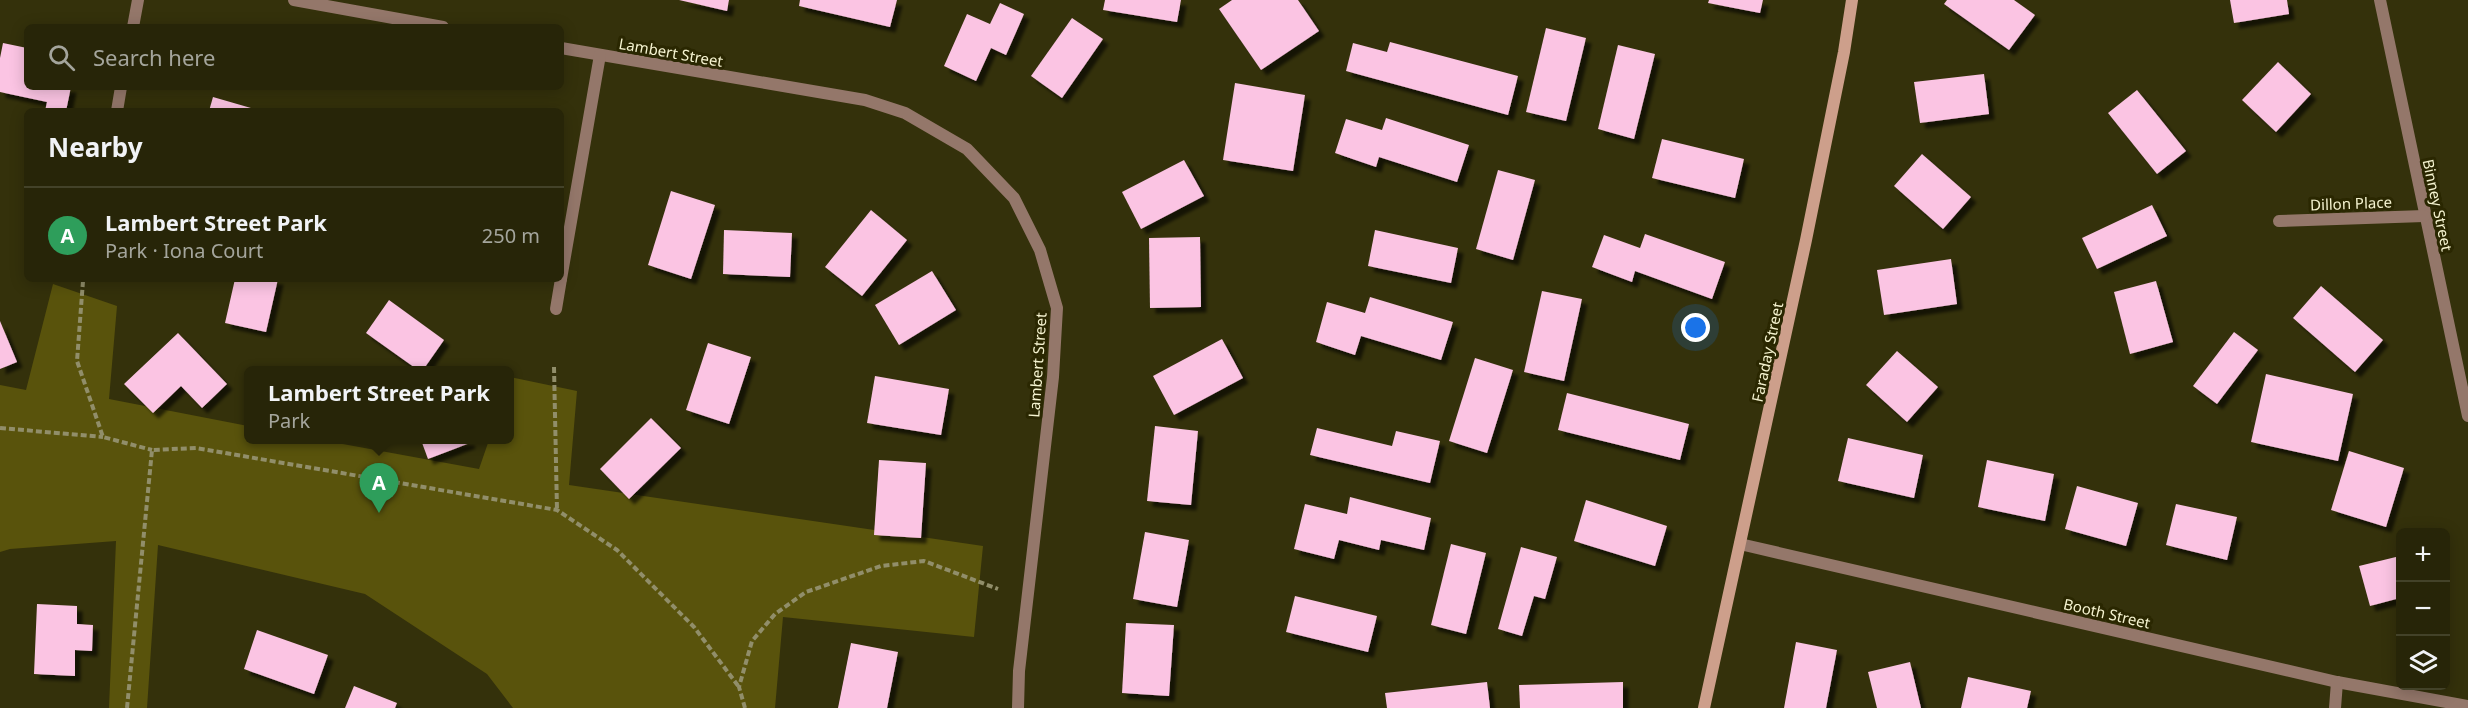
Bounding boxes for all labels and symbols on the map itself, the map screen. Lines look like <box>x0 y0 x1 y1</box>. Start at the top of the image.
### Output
street label: Lambert Street <box>617 33 725 71</box>
street label: Binney Street <box>2418 157 2458 253</box>
street label: Dillon Place <box>2310 192 2392 214</box>
street label: Faraday Street <box>1747 300 1787 404</box>
street label: Lambert Street <box>1023 311 1051 418</box>
your location <box>1681 313 1710 342</box>
pin: A <box>360 464 398 513</box>
street label: Booth Street <box>2062 593 2153 633</box>

